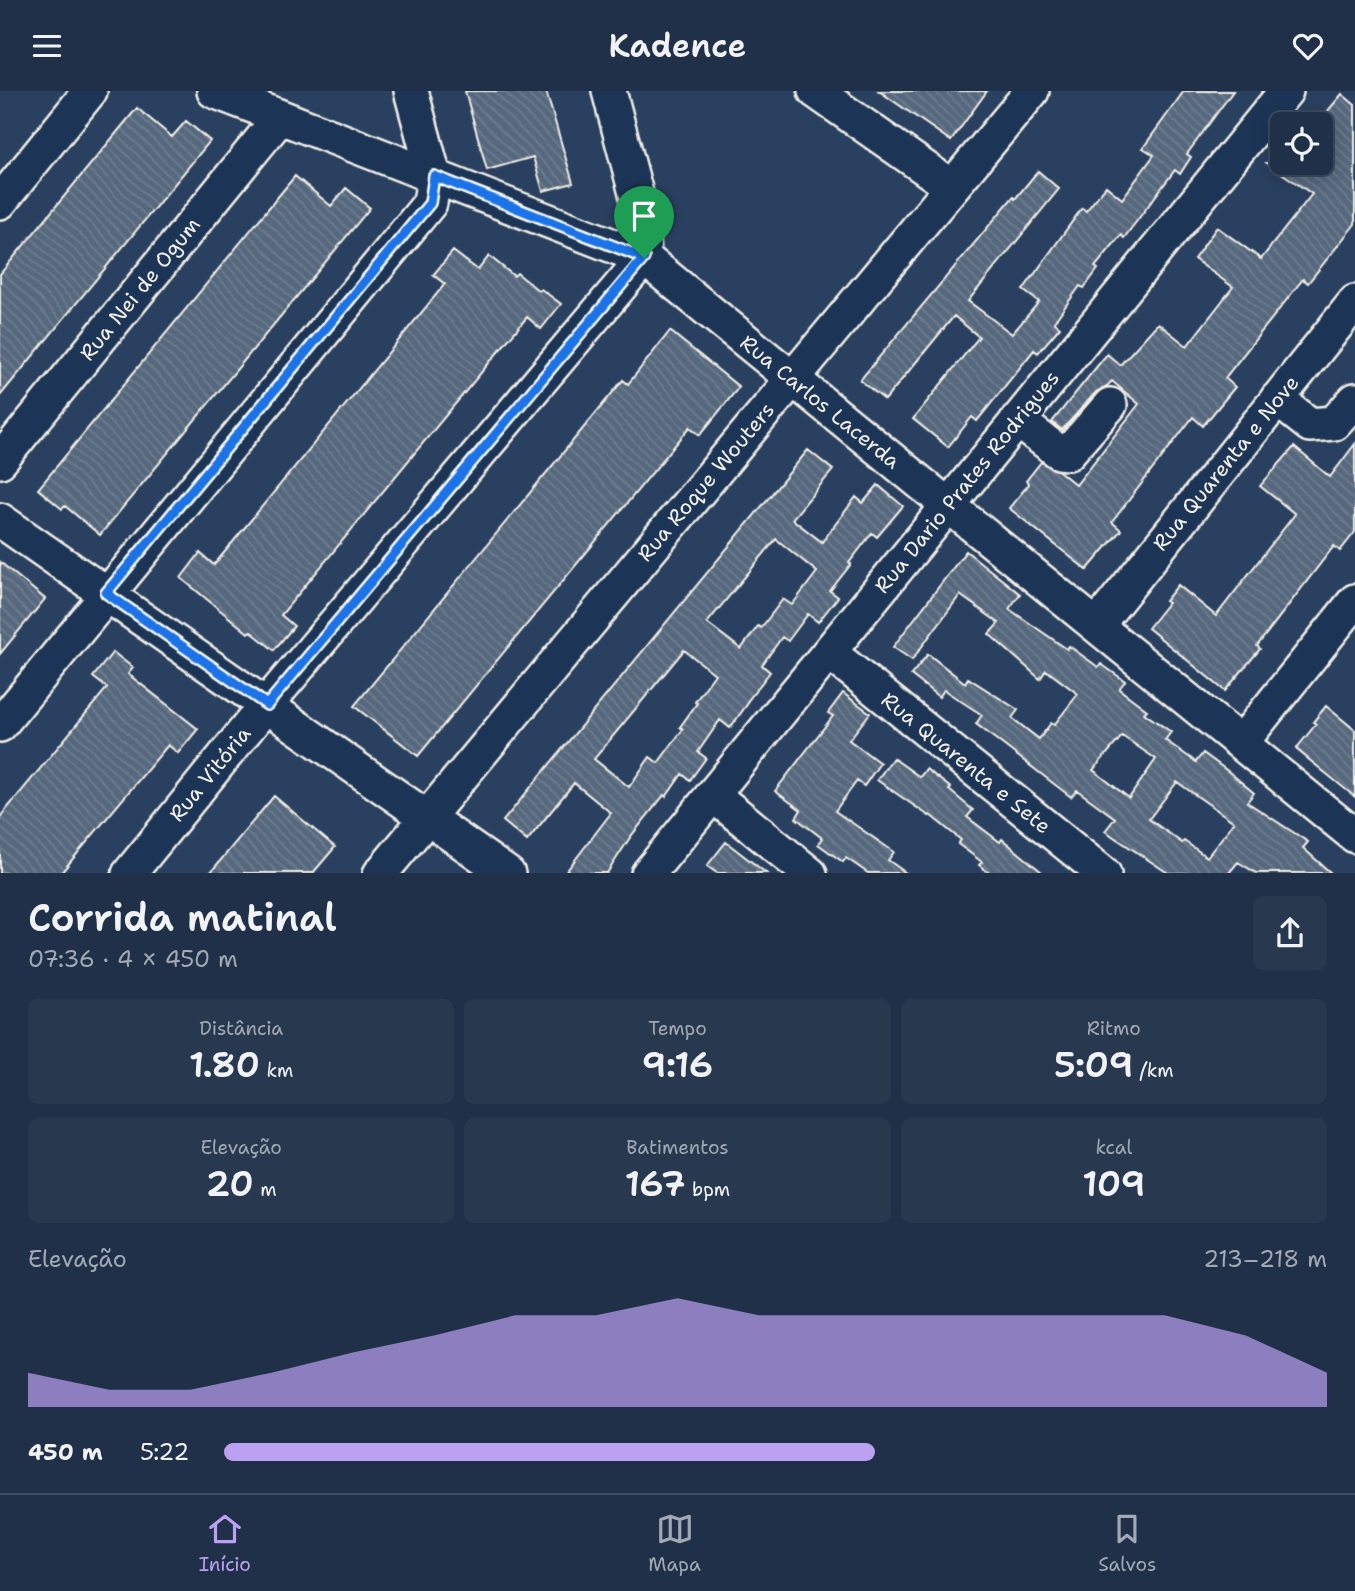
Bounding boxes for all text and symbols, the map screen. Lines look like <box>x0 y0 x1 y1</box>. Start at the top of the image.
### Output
text: Kadence <box>609 24 746 67</box>
icon: menu <box>28 27 66 65</box>
icon: heart <box>1289 27 1327 65</box>
map controls <box>1270 112 1333 175</box>
button: locate <box>1270 112 1333 175</box>
pin <box>614 186 674 258</box>
icon: arrive <box>625 197 663 235</box>
street label: Rua Nei de Ogum <box>73 211 207 367</box>
street label: Rua Carlos Lacerda <box>734 329 906 475</box>
street label: Rua Dario Prates Rodrigues <box>868 365 1066 599</box>
street label: Rua Quarenta e Nove <box>1146 369 1306 557</box>
street label: Rua Roque Wouters <box>631 397 781 567</box>
street label: Rua Quarenta e Sete <box>875 686 1057 840</box>
street label: Rua Vitória <box>163 721 257 827</box>
text: Corrida matinal <box>28 892 337 943</box>
button: share <box>1253 896 1327 970</box>
text: 07:36 · 4 × 450 m <box>28 944 238 974</box>
text: Distância <box>199 1016 283 1041</box>
text: Tempo <box>648 1016 707 1041</box>
text: Ritmo <box>1087 1016 1141 1041</box>
text: 1.80 <box>189 1041 260 1088</box>
text: 9:16 <box>642 1041 713 1088</box>
text: 5:09 <box>1054 1041 1133 1088</box>
text: km <box>260 1058 293 1083</box>
text: /km <box>1133 1058 1174 1083</box>
text: Elevação <box>200 1135 282 1160</box>
text: Batimentos <box>626 1135 729 1160</box>
text: kcal <box>1095 1135 1132 1160</box>
text: 20 <box>206 1160 254 1207</box>
text: 167 <box>625 1160 686 1207</box>
text: 109 <box>1082 1160 1145 1207</box>
text: m <box>254 1177 277 1202</box>
text: bpm <box>686 1177 730 1202</box>
text: Elevação <box>28 1244 127 1274</box>
text: 213–218 m <box>1203 1244 1327 1274</box>
text: 450 m <box>28 1437 103 1467</box>
text: 5:22 <box>140 1437 189 1467</box>
tab: Início <box>199 1510 251 1577</box>
tab: Mapa <box>648 1510 701 1577</box>
tab: Salvos <box>1098 1510 1156 1577</box>

